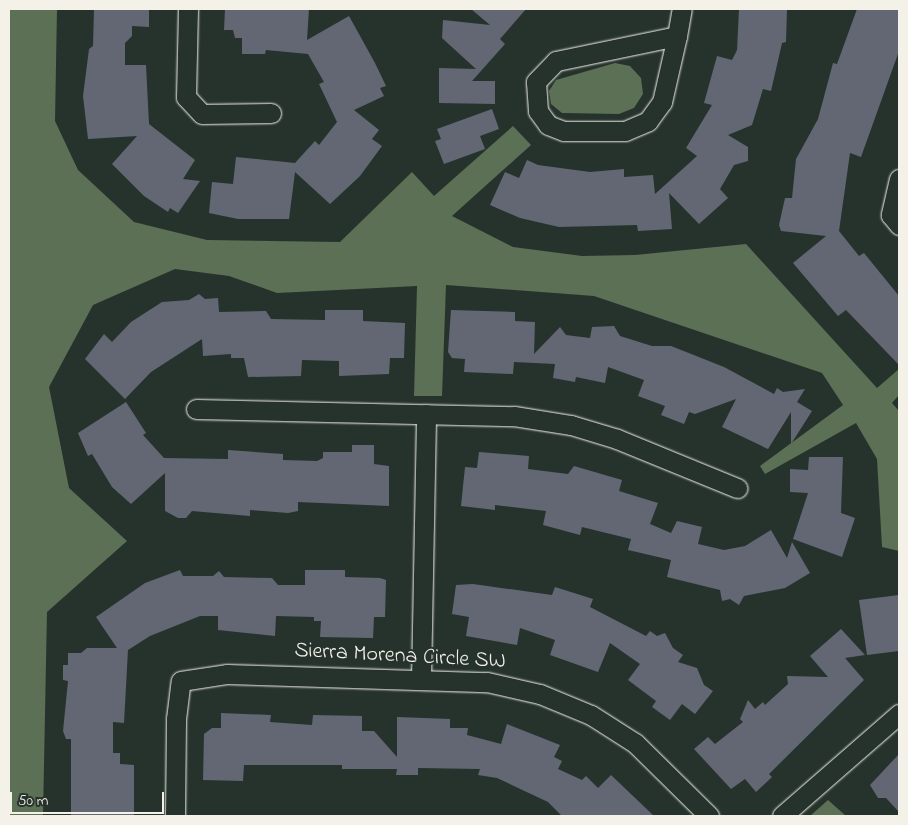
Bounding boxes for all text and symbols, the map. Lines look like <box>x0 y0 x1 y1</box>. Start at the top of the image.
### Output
street label: Sierra Morena Circle SW <box>294 638 506 676</box>
scale bar <box>12 782 166 814</box>
text: 50 m <box>18 790 48 812</box>

